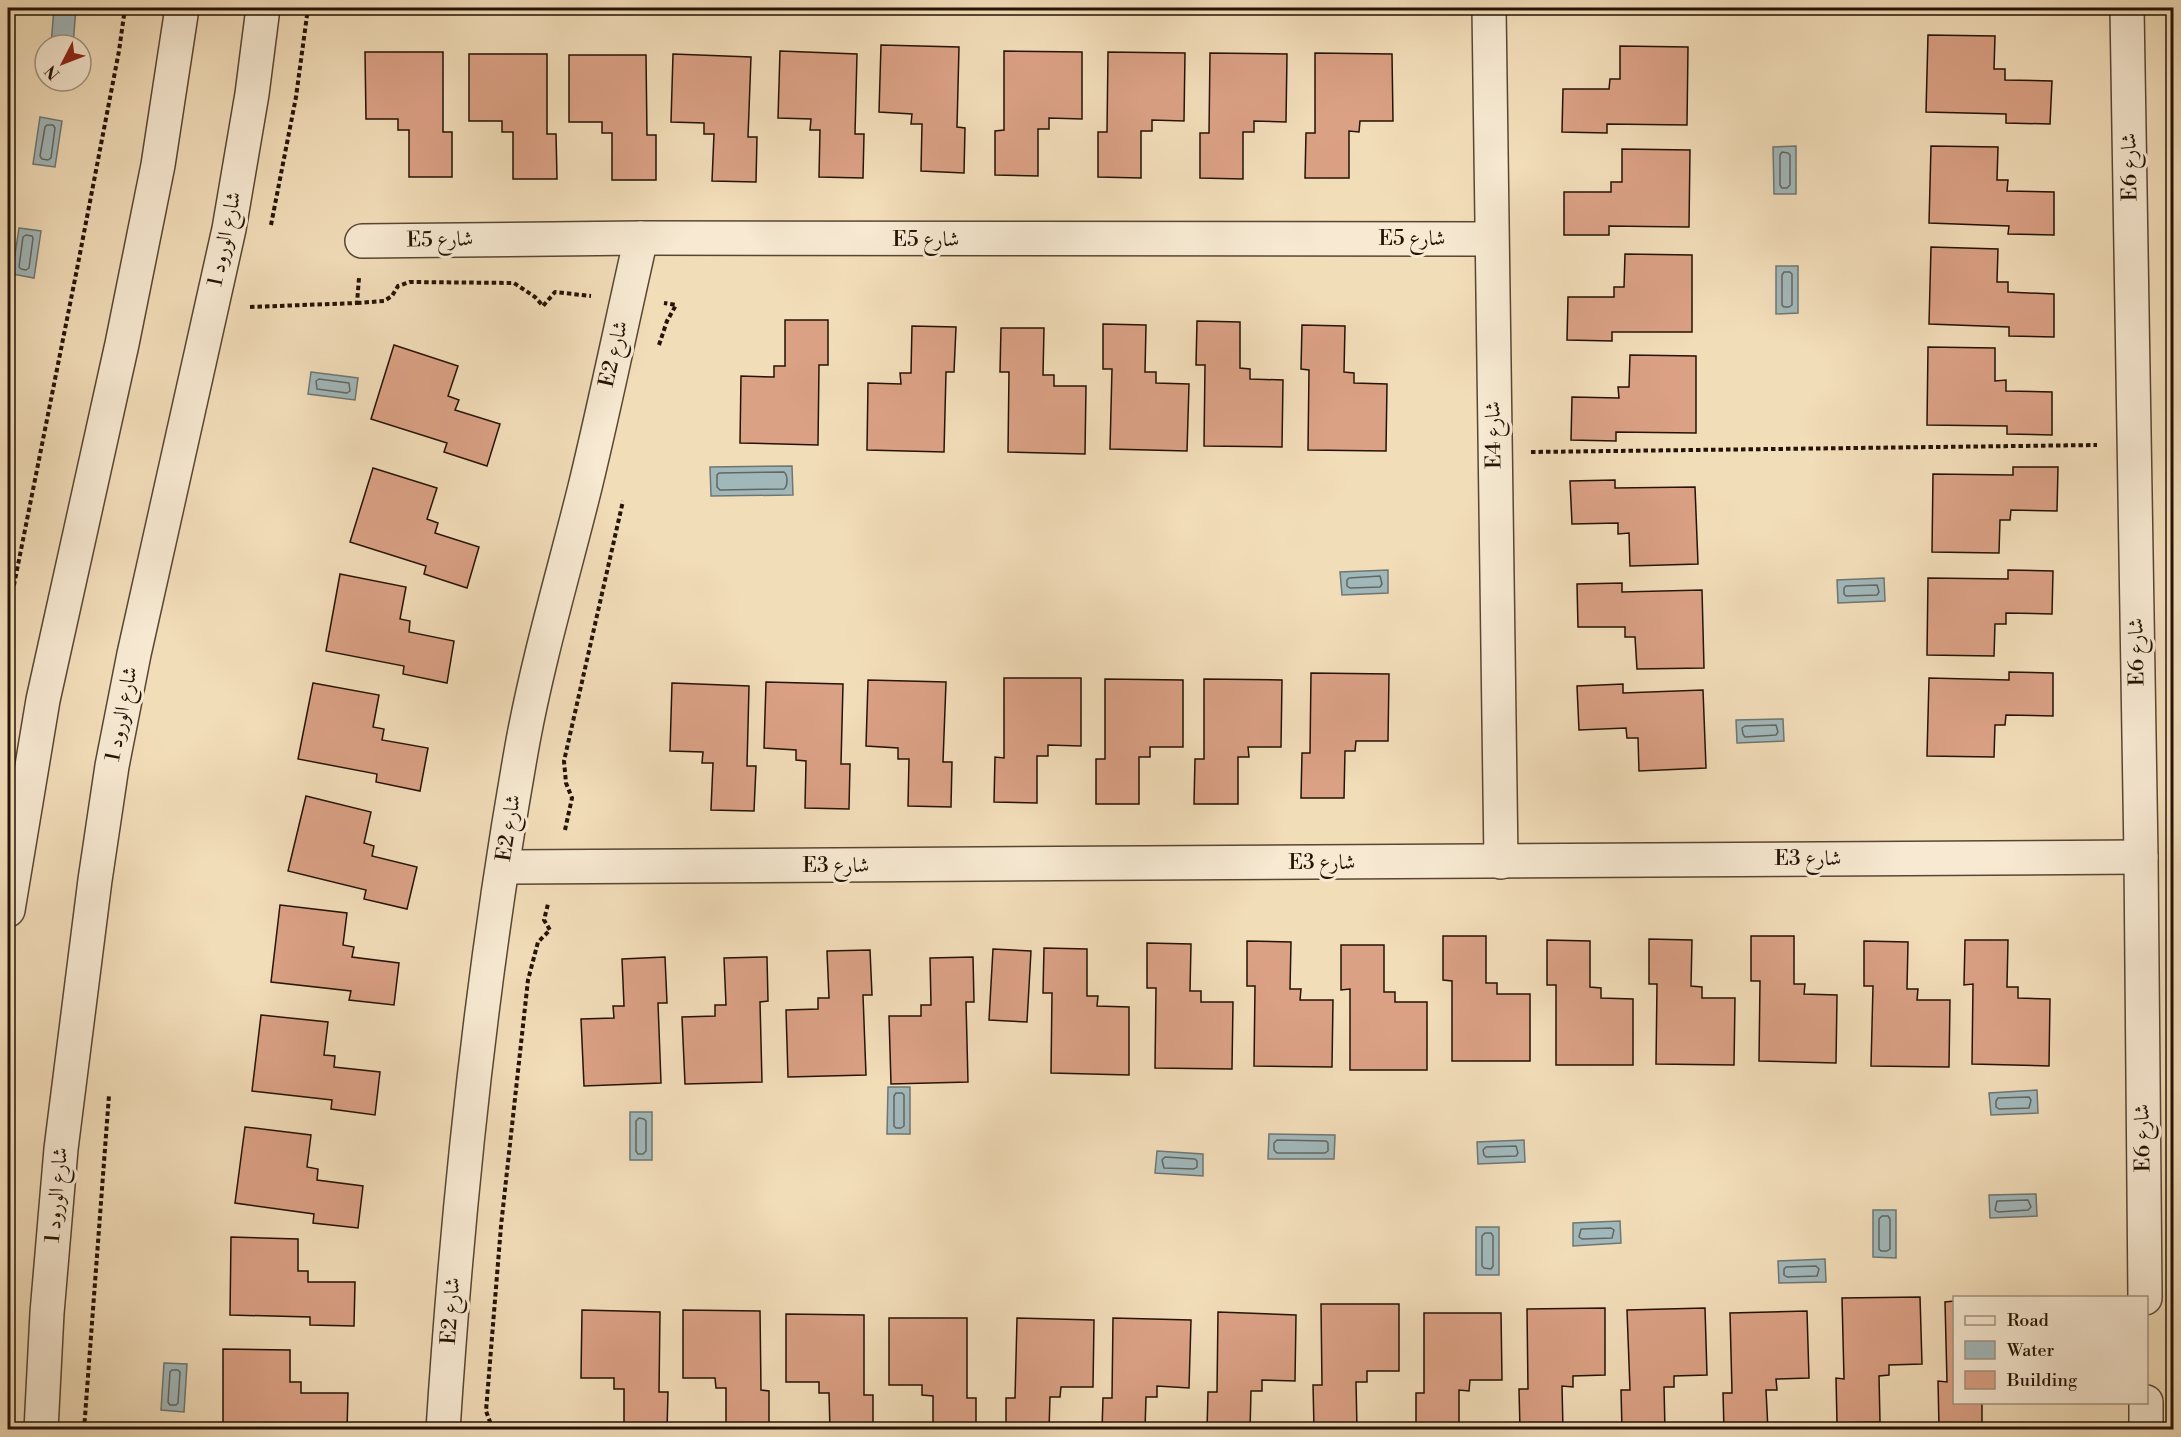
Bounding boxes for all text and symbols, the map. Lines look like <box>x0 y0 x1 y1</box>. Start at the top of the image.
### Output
north arrow <box>33 33 93 93</box>
text: N <box>41 61 64 84</box>
street label: E6 شارع <box>2116 133 2148 201</box>
street label: شارع الورود 1 <box>202 189 252 289</box>
street label: E5 شارع <box>406 226 474 258</box>
street label: E5 شارع <box>1379 226 1445 256</box>
street label: E5 شارع <box>893 227 959 257</box>
street label: E2 شارع <box>594 318 638 391</box>
street label: E4 شارع <box>1480 401 1512 469</box>
street label: E6 شارع <box>2123 618 2155 686</box>
street label: شارع الورود 1 <box>100 664 148 764</box>
street label: E2 شارع <box>491 793 531 864</box>
street label: E3 شارع <box>1775 846 1841 876</box>
street label: E3 شارع <box>1289 850 1355 880</box>
street label: E3 شارع <box>803 853 869 883</box>
street label: E6 شارع <box>2129 1104 2161 1172</box>
street label: شارع الورود 1 <box>40 1146 78 1244</box>
street label: E2 شارع <box>436 1277 470 1346</box>
legend <box>1953 1296 2148 1404</box>
text: Road <box>2007 1309 2050 1332</box>
text: Water <box>2006 1339 2055 1362</box>
text: Building <box>2006 1369 2078 1392</box>

